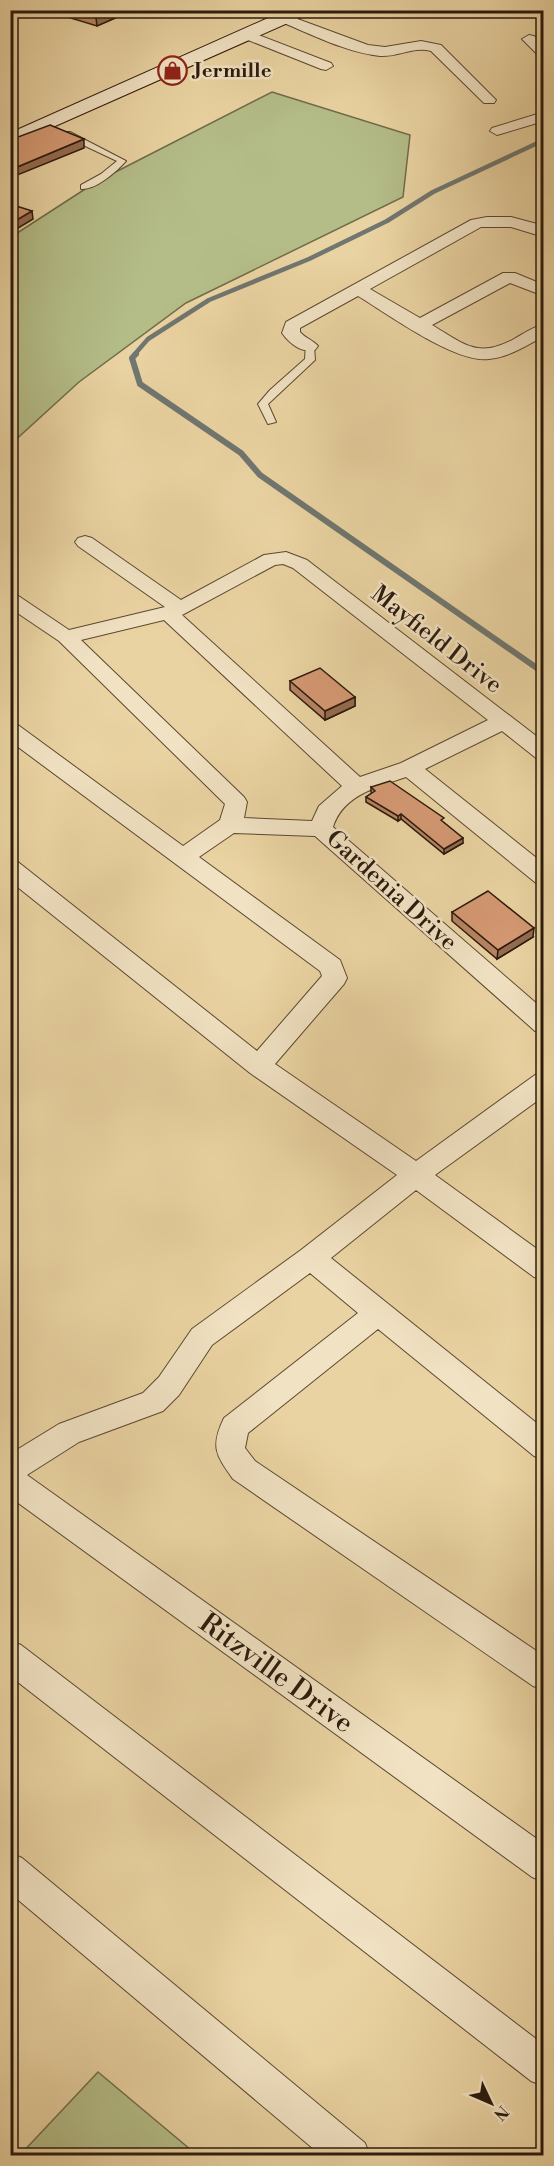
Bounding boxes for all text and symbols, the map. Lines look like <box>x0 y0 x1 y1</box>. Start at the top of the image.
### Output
shop icon: Jermille <box>157 54 189 86</box>
place label: Jermille <box>191 59 272 84</box>
street label: Mayfield Drive <box>365 579 508 700</box>
street label: Gardenia Drive <box>320 824 463 957</box>
street label: Ritzville Drive <box>192 1605 360 1741</box>
north arrow <box>461 2073 521 2133</box>
text: N <box>489 2101 513 2124</box>

